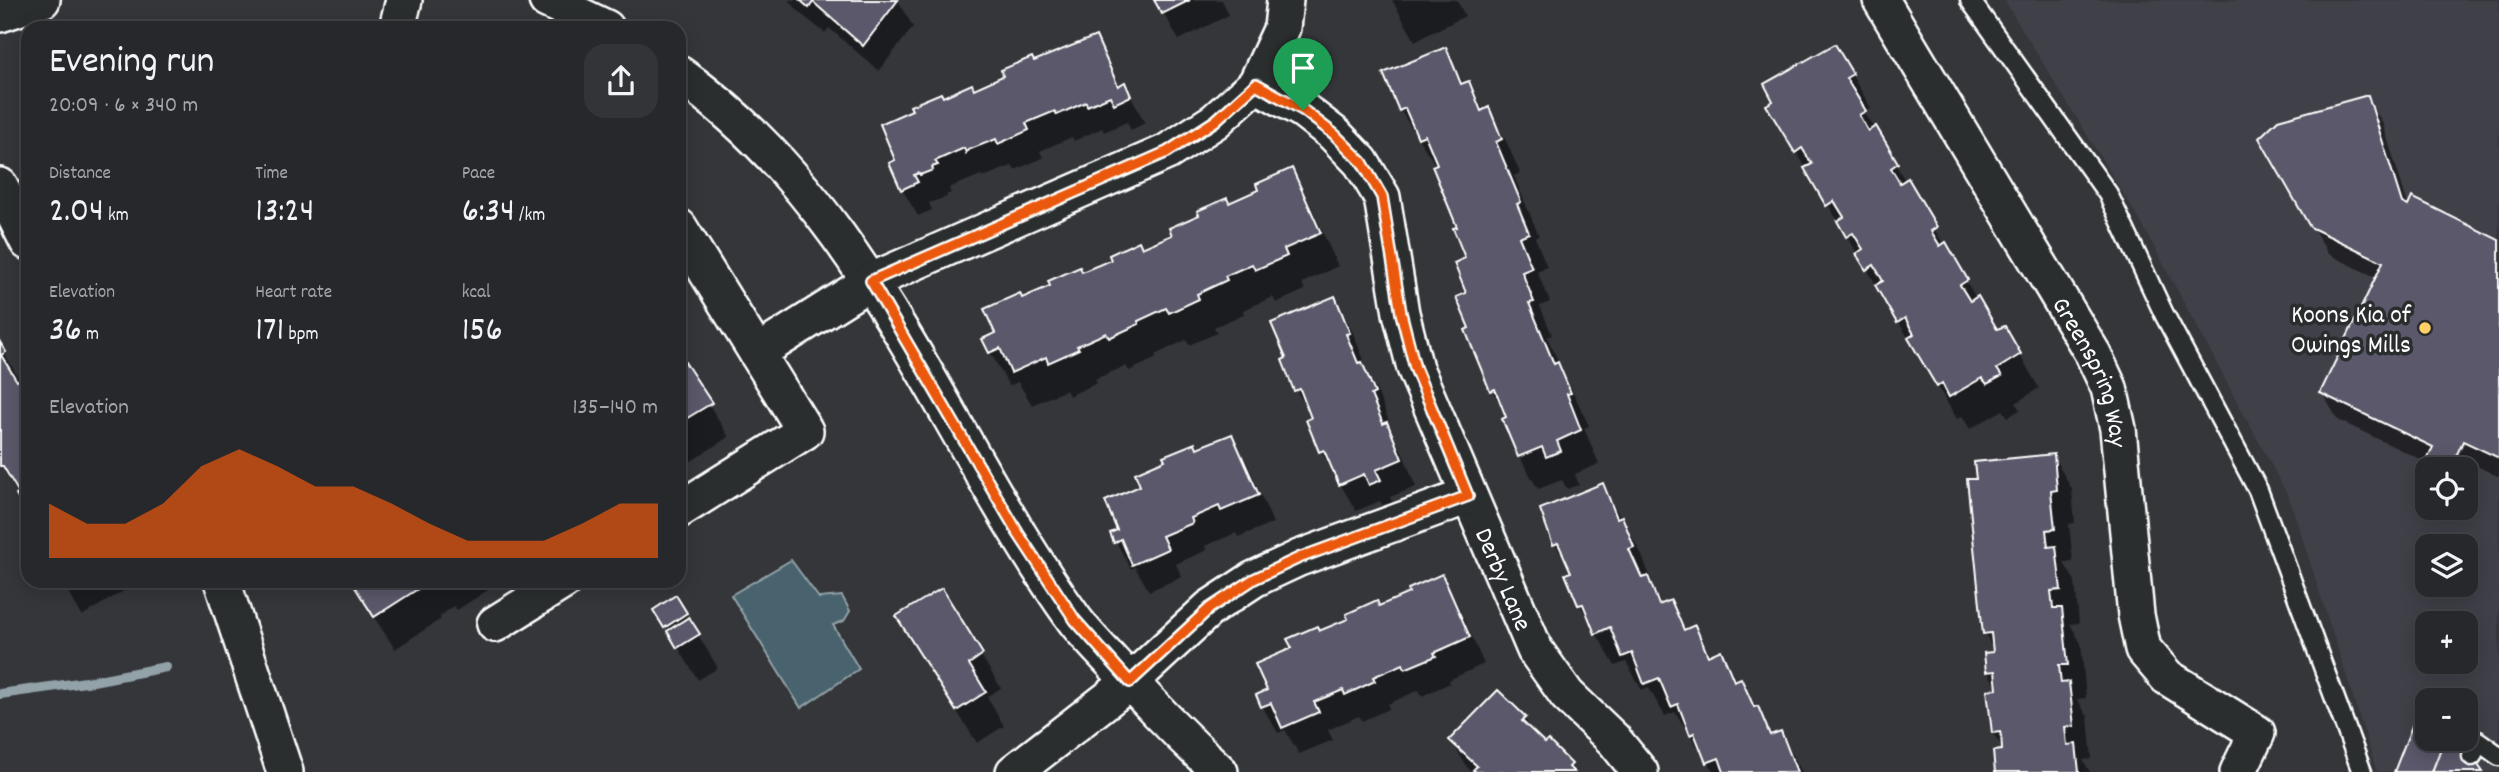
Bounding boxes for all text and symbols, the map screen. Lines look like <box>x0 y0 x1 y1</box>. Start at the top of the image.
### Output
text: Evening run <box>49 36 214 91</box>
pin <box>1273 38 1333 110</box>
button: share <box>584 44 658 118</box>
icon: arrive <box>1284 49 1322 87</box>
text: 20:09 · 6 × 340 m <box>49 90 198 123</box>
text: Distance <box>49 161 111 188</box>
text: Time <box>255 161 288 188</box>
text: Pace <box>462 161 495 188</box>
text: 2.04 <box>49 188 104 238</box>
text: 13:24 <box>255 188 314 238</box>
text: 6:34 <box>462 188 515 238</box>
text: km <box>104 203 129 230</box>
text: /km <box>515 203 545 230</box>
text: Elevation <box>49 280 115 307</box>
text: Heart rate <box>255 280 332 307</box>
text: kcal <box>462 280 491 307</box>
street label: Greenspring Way <box>2041 291 2135 449</box>
place label: Koons Kia of Owings Mills <box>2291 298 2412 365</box>
text: 36 <box>49 307 82 357</box>
text: 171 <box>255 307 284 357</box>
text: 156 <box>462 307 503 357</box>
marker: Koons Kia of Owings Mills <box>2417 320 2433 336</box>
text: m <box>82 322 99 349</box>
text: bpm <box>284 322 318 349</box>
text: Elevation <box>49 392 129 425</box>
text: 135–140 m <box>573 392 658 425</box>
map controls <box>2415 457 2478 751</box>
button: locate <box>2415 457 2478 520</box>
street label: Derby Lane <box>1463 523 1540 637</box>
button: layers <box>2415 534 2478 597</box>
button: + <box>2415 611 2478 674</box>
button: − <box>2415 688 2478 751</box>

